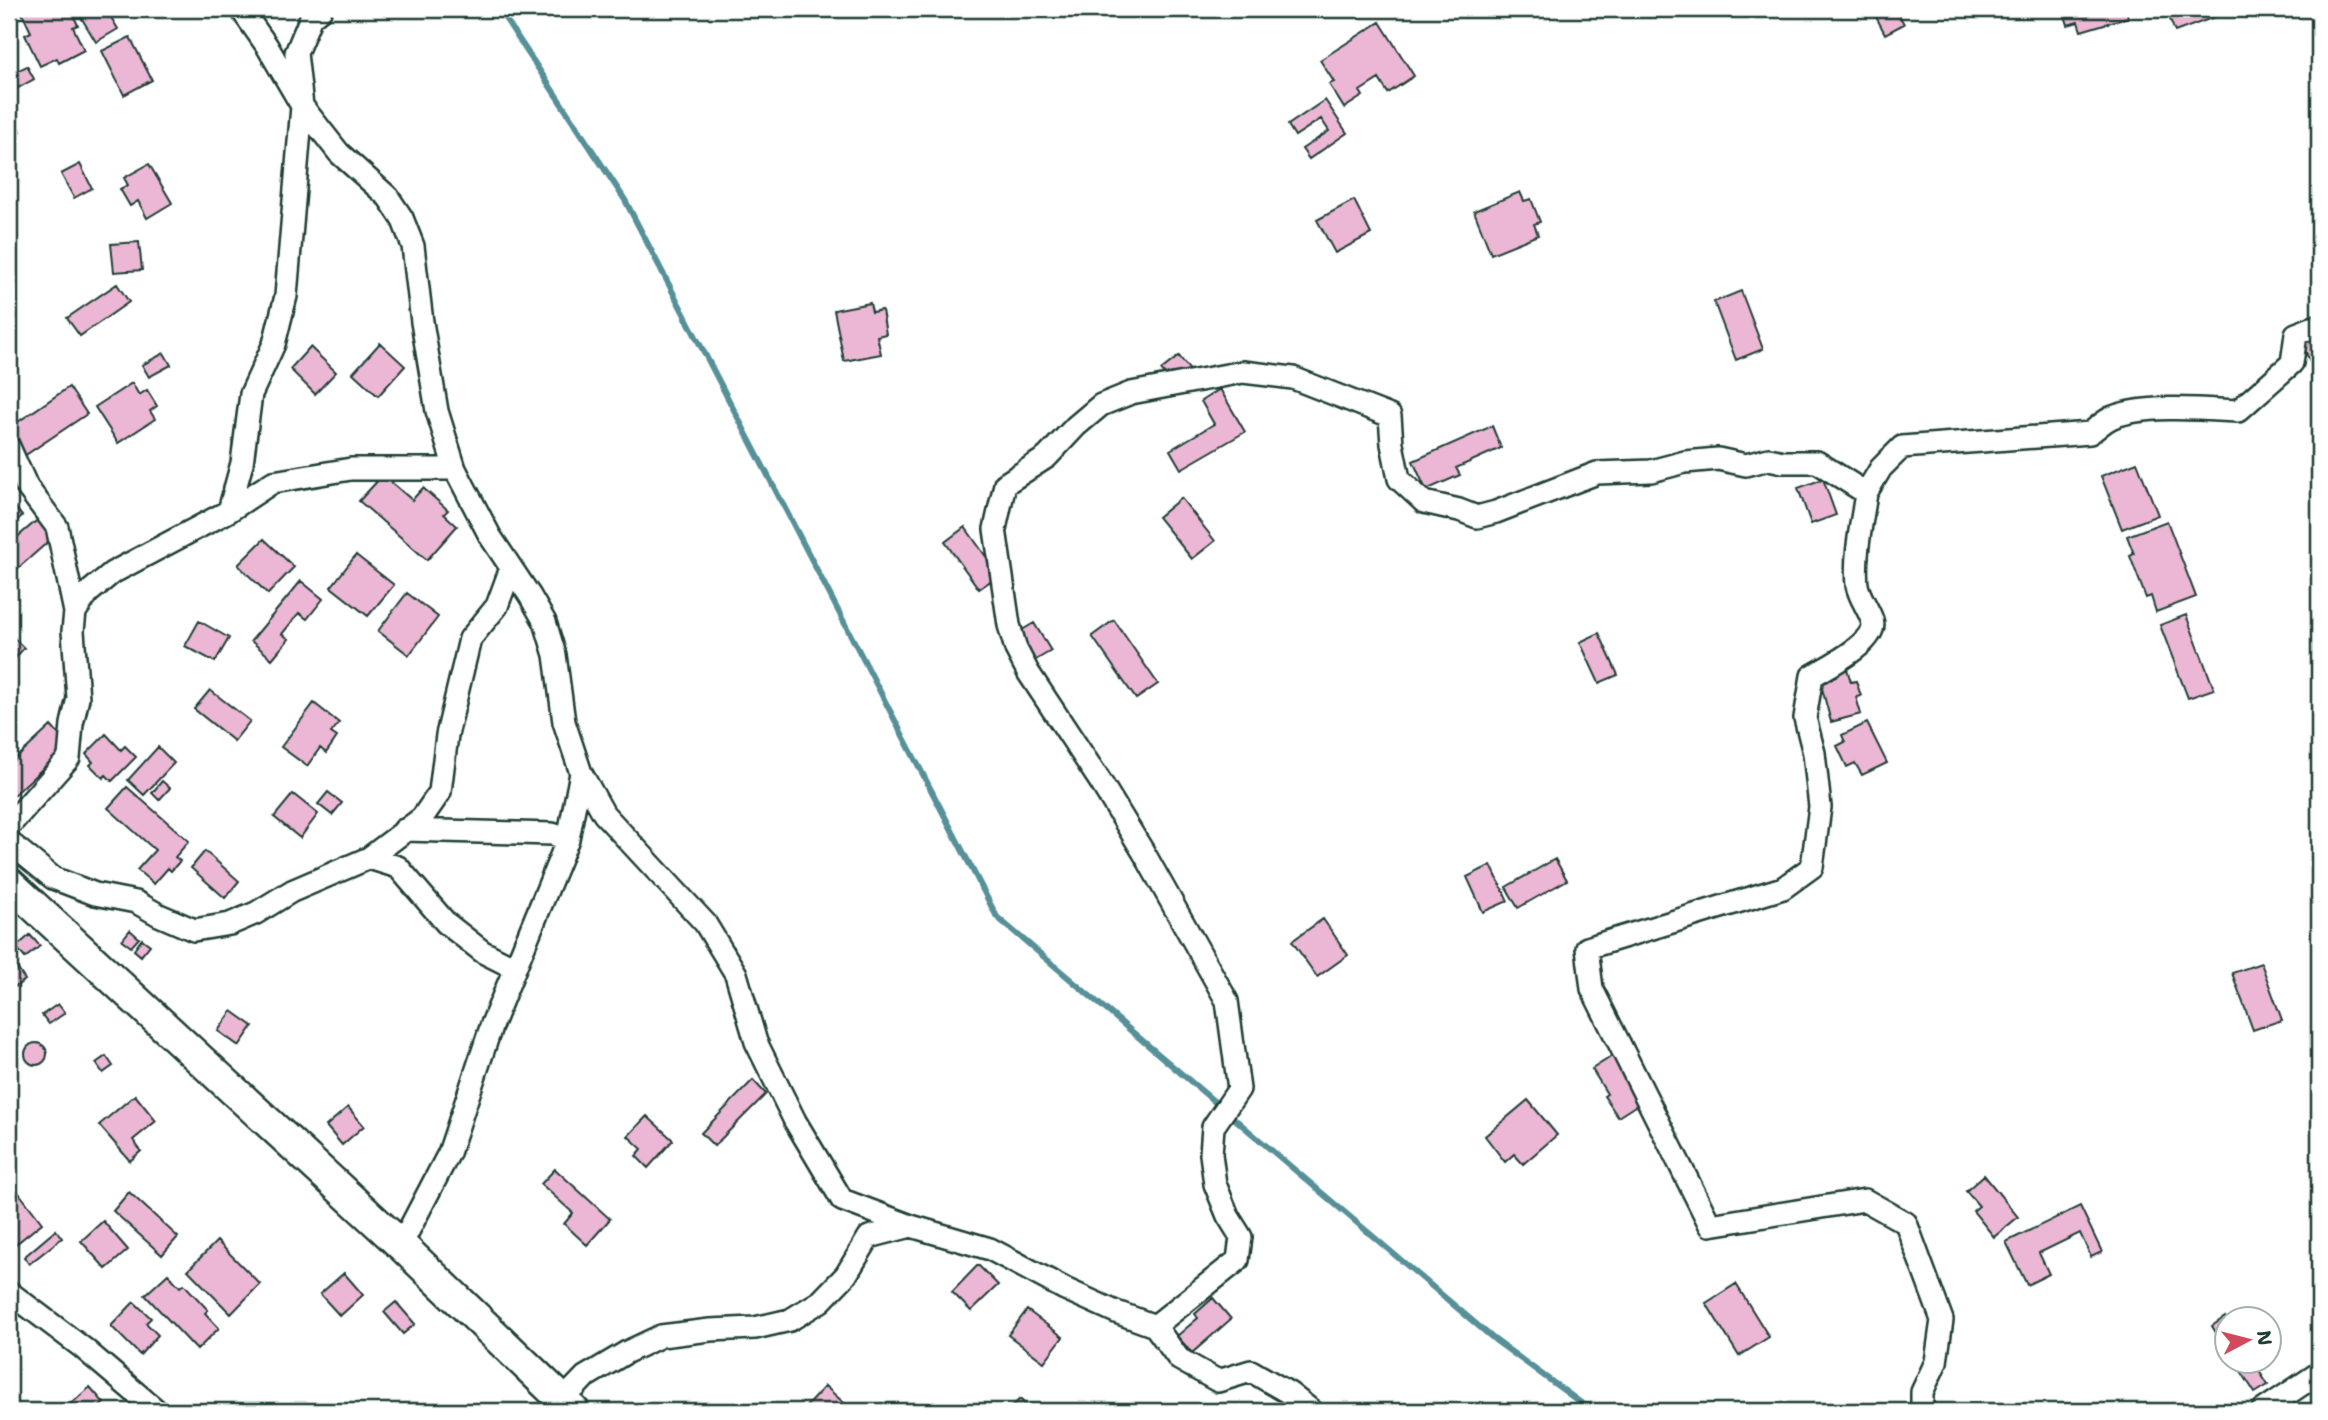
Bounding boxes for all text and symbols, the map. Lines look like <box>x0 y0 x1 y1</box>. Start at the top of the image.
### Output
north arrow <box>2212 1304 2282 1374</box>
text: N <box>2251 1329 2278 1347</box>

